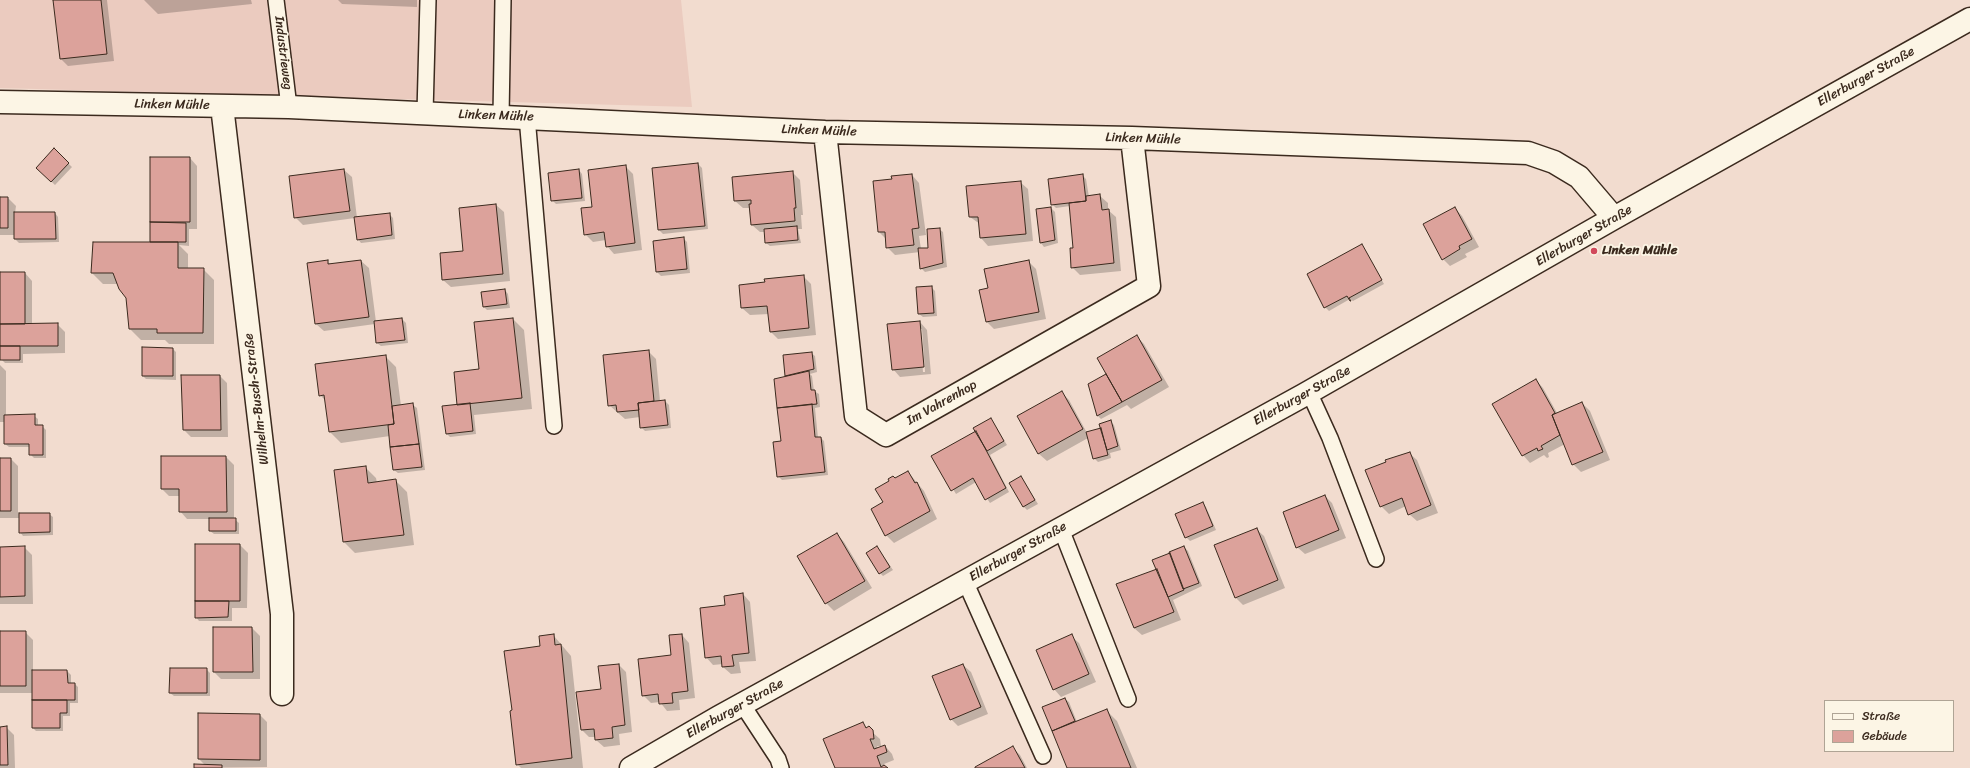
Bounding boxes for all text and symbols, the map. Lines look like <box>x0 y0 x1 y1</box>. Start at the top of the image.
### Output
street label: Industrieweg <box>271 15 295 91</box>
street label: Ellerburger Straße <box>1815 44 1917 110</box>
street label: Linken Mühle <box>134 97 210 113</box>
street label: Linken Mühle <box>458 107 534 125</box>
street label: Linken Mühle <box>781 122 857 140</box>
street label: Linken Mühle <box>1105 130 1181 148</box>
street label: Ellerburger Straße <box>1533 202 1635 270</box>
place label: Linken Mühle <box>1602 243 1677 259</box>
marker: Linken Mühle <box>1589 246 1599 256</box>
street label: Wilhelm-Busch-Straße <box>241 332 273 466</box>
street label: Ellerburger Straße <box>1251 363 1353 429</box>
street label: Im Vahrenhop <box>904 377 980 429</box>
street label: Ellerburger Straße <box>967 519 1069 585</box>
street label: Ellerburger Straße <box>684 676 786 742</box>
legend <box>1824 700 1954 752</box>
text: Straße <box>1862 705 1900 727</box>
text: Gebäude <box>1862 725 1907 747</box>

